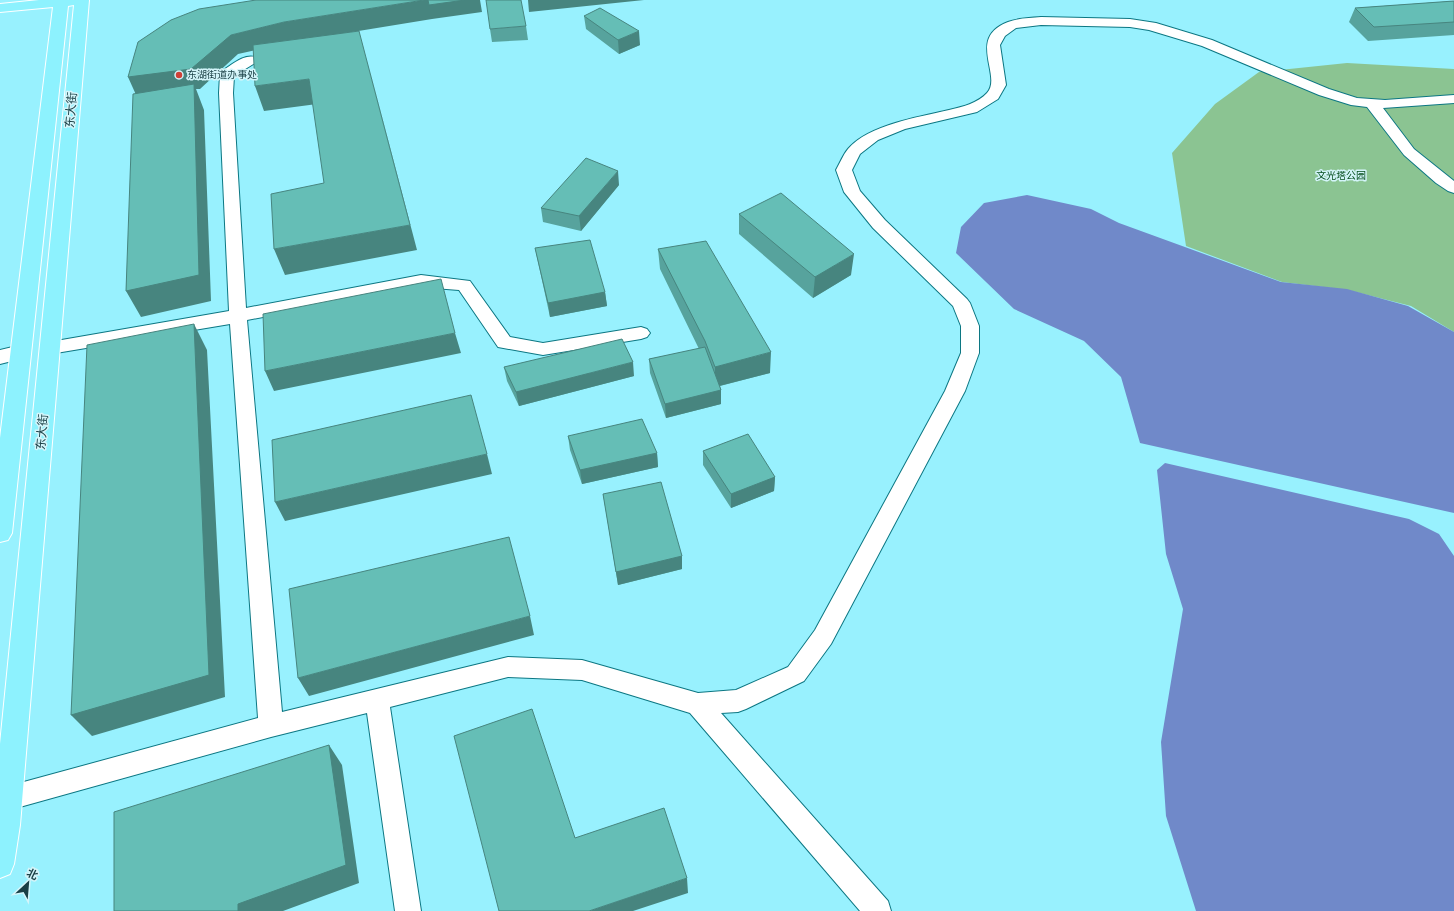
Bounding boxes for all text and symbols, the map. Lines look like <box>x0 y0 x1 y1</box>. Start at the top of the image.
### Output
place label: 东湖街道办事处 <box>187 69 257 81</box>
marker: 东湖街道办事处 <box>174 70 184 80</box>
street label: 东大街 <box>62 91 80 129</box>
park label: 文光塔公园 <box>1316 170 1366 182</box>
street label: 东大街 <box>33 413 51 451</box>
north arrow <box>8 863 48 903</box>
text: 北 <box>24 866 40 883</box>

